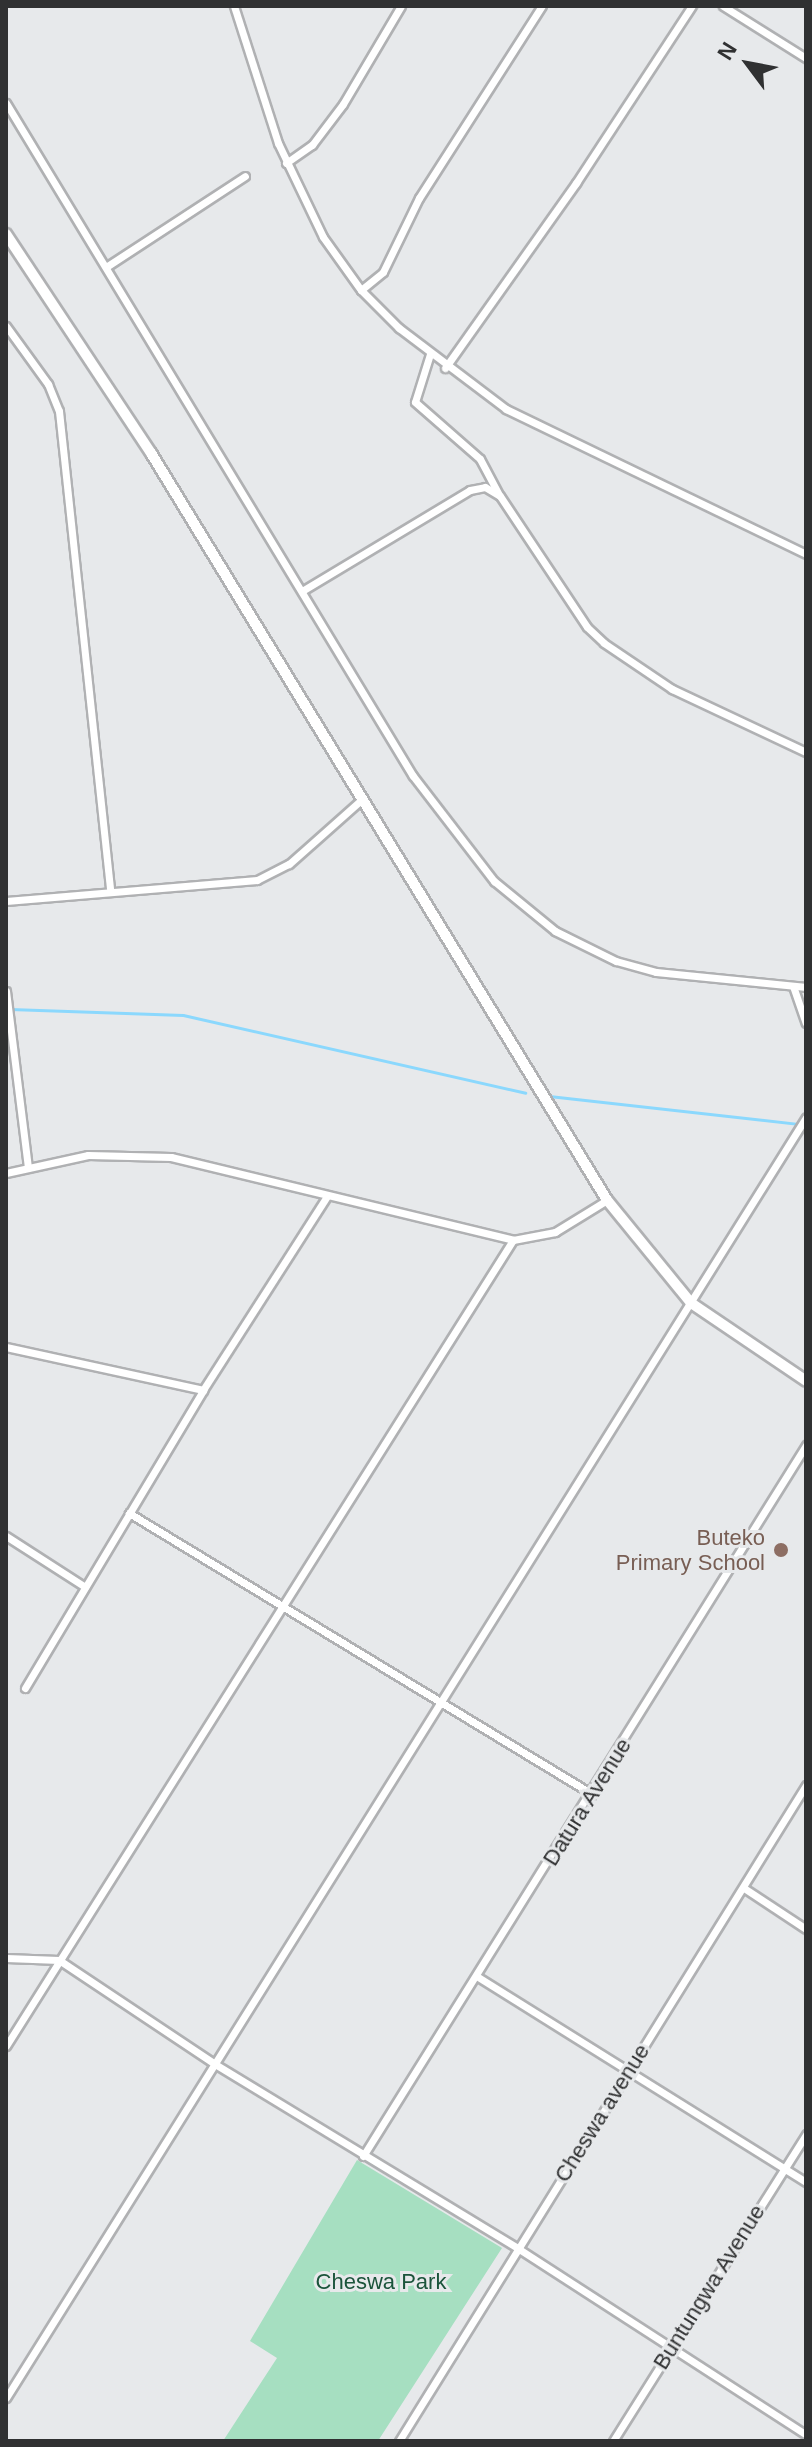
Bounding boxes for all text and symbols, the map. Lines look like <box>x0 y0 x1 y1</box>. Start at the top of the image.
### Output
north arrow <box>708 24 788 104</box>
text: N <box>712 38 742 64</box>
place label: Buteko Primary School <box>616 1524 765 1576</box>
marker: Buteko Primary School <box>772 1541 790 1559</box>
street label: Datura Avenue <box>537 1733 637 1871</box>
street label: Cheswa avenue <box>549 2039 655 2187</box>
street label: Buntungwa Avenue <box>647 2199 771 2375</box>
park label: Cheswa Park <box>316 2269 446 2295</box>

